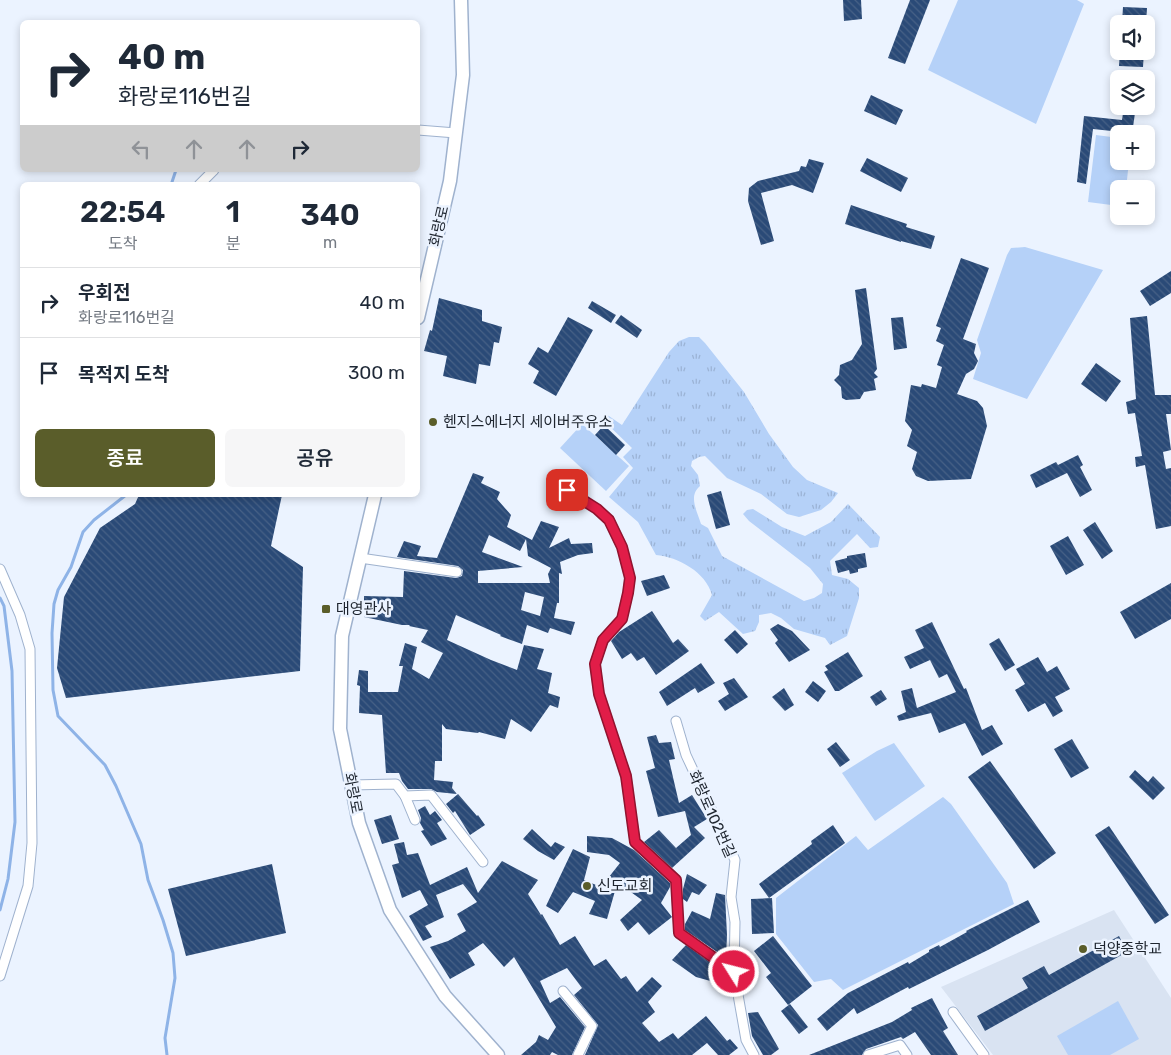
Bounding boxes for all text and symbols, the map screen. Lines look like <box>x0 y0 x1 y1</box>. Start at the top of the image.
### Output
map controls <box>1110 15 1155 225</box>
button: sound <box>1110 15 1155 60</box>
text: 40 m <box>118 36 205 78</box>
icon: right <box>35 40 100 105</box>
button: layers <box>1110 70 1155 115</box>
text: 화랑로116번길 <box>118 83 251 110</box>
button: + <box>1110 125 1155 170</box>
icon: left <box>127 135 155 163</box>
icon: ahead <box>180 135 208 163</box>
icon: ahead <box>233 135 261 163</box>
icon: right <box>286 135 314 163</box>
button: − <box>1110 180 1155 225</box>
text: 22:54 <box>80 194 166 230</box>
text: 1 <box>226 194 240 230</box>
text: 340 <box>301 197 360 233</box>
street label: 화랑로 <box>426 204 452 248</box>
text: m <box>323 233 337 252</box>
text: 도착 <box>108 234 138 253</box>
text: 분 <box>226 234 240 253</box>
text: 우회전 <box>78 281 130 304</box>
icon: right <box>35 289 63 317</box>
text: 40 m <box>360 291 405 314</box>
text: 화랑로116번길 <box>78 308 175 327</box>
icon: arrive <box>35 359 63 387</box>
text: 300 m <box>348 361 405 384</box>
text: 목적지 도착 <box>78 363 169 386</box>
place label: 헨지스에너지 세이버주유소 <box>443 413 612 431</box>
marker: 헨지스에너지 세이버주유소 <box>427 416 439 428</box>
button: 종료 <box>35 429 215 487</box>
button: 공유 <box>225 429 405 487</box>
pin <box>546 469 588 511</box>
icon: arrive <box>553 476 581 504</box>
place label: 대영관사 <box>336 600 391 618</box>
marker: 대영관사 <box>320 603 332 615</box>
street label: 화랑로102번길 <box>685 768 739 860</box>
street label: 화랑로 <box>340 771 366 815</box>
place label: 신도교회 <box>597 877 652 895</box>
marker: 신도교회 <box>581 880 593 892</box>
place label: 덕양중학교 <box>1093 940 1162 958</box>
marker: 덕양중학교 <box>1077 943 1089 955</box>
position arrow <box>707 945 759 997</box>

